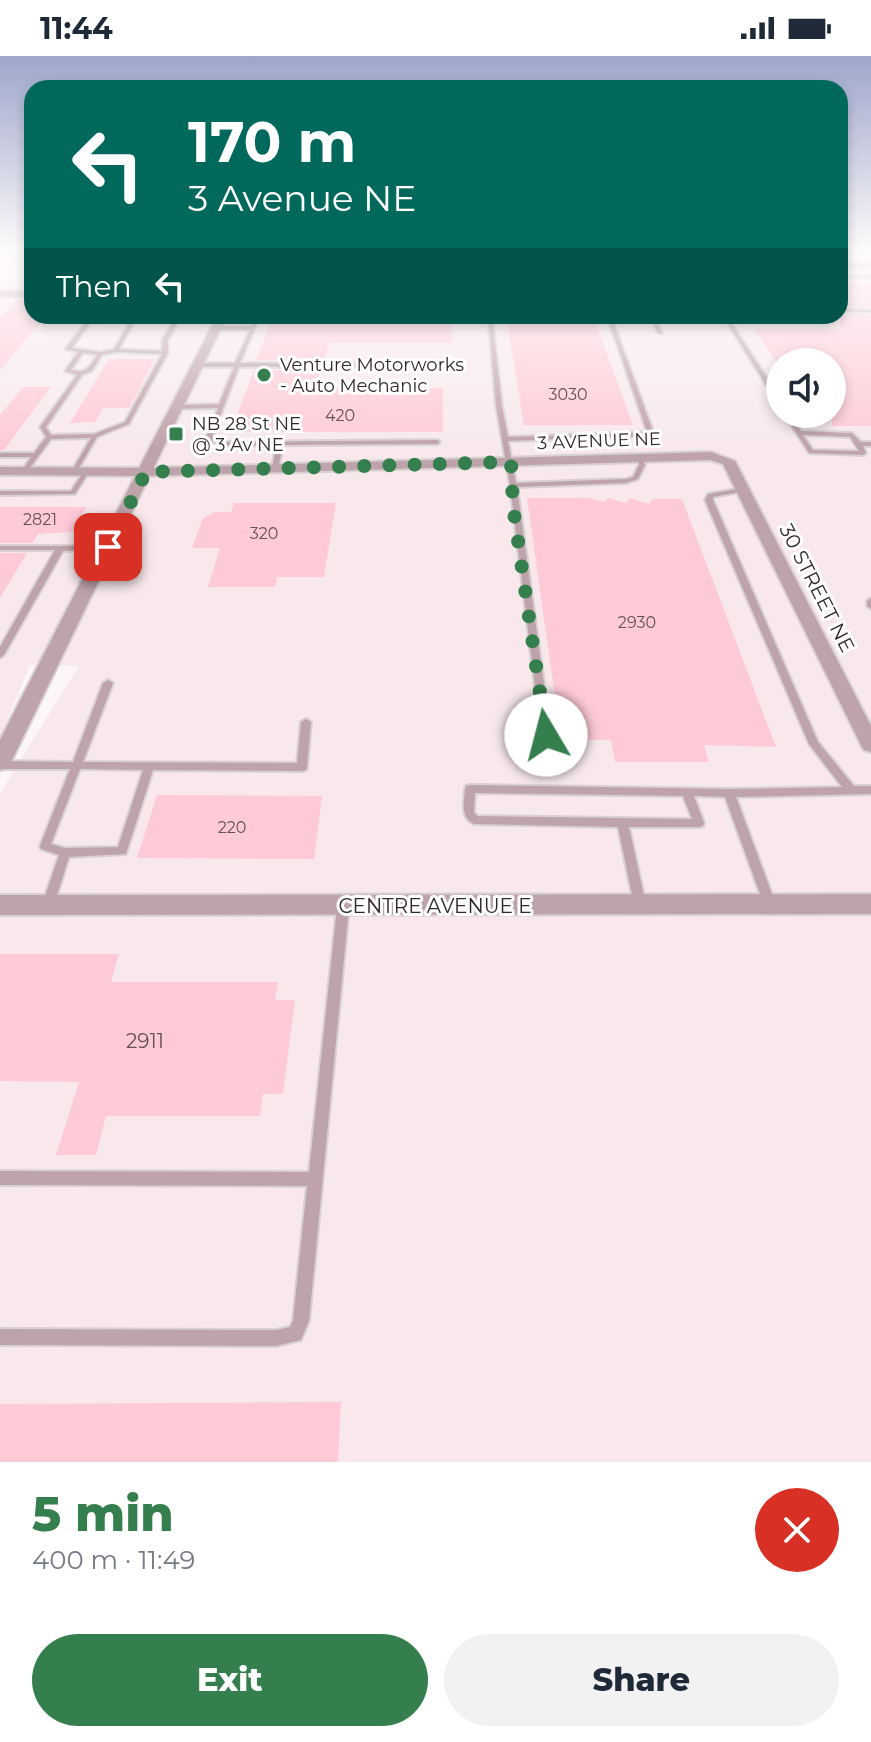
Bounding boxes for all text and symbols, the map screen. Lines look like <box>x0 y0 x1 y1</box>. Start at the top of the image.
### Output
text: 11:44 <box>40 10 113 47</box>
text: 170 m <box>188 108 356 176</box>
icon: left <box>56 112 160 216</box>
text: 3 Avenue NE <box>188 176 416 220</box>
icon: left <box>148 264 192 308</box>
text: Then <box>56 268 132 305</box>
map controls <box>766 348 846 428</box>
button: sound <box>766 348 846 428</box>
place label: Venture Motorworks - Auto Mechanic <box>280 354 464 397</box>
marker: Venture Motorworks - Auto Mechanic <box>255 366 273 384</box>
house number: 3030 <box>548 385 588 404</box>
house number: 420 <box>325 406 355 425</box>
place label: NB 28 St NE @ 3 Av NE <box>192 413 301 456</box>
marker: NB 28 St NE @ 3 Av NE <box>167 425 185 443</box>
street label: 3 AVENUE NE <box>537 428 661 454</box>
house number: 2821 <box>23 510 57 529</box>
pin <box>74 513 142 581</box>
street label: 30 STREET NE <box>774 520 860 656</box>
house number: 320 <box>250 524 278 543</box>
icon: arrive <box>86 525 130 569</box>
house number: 2930 <box>618 613 656 632</box>
position arrow <box>504 693 588 777</box>
house number: 220 <box>218 818 246 837</box>
street label: CENTRE AVENUE E <box>338 894 532 918</box>
house number: 2911 <box>126 1029 164 1053</box>
text: 5 min <box>32 1485 174 1543</box>
button: close <box>755 1488 839 1572</box>
text: 400 m · 11:49 <box>32 1544 195 1576</box>
button: Exit <box>32 1634 428 1726</box>
button: Share <box>444 1634 839 1726</box>

